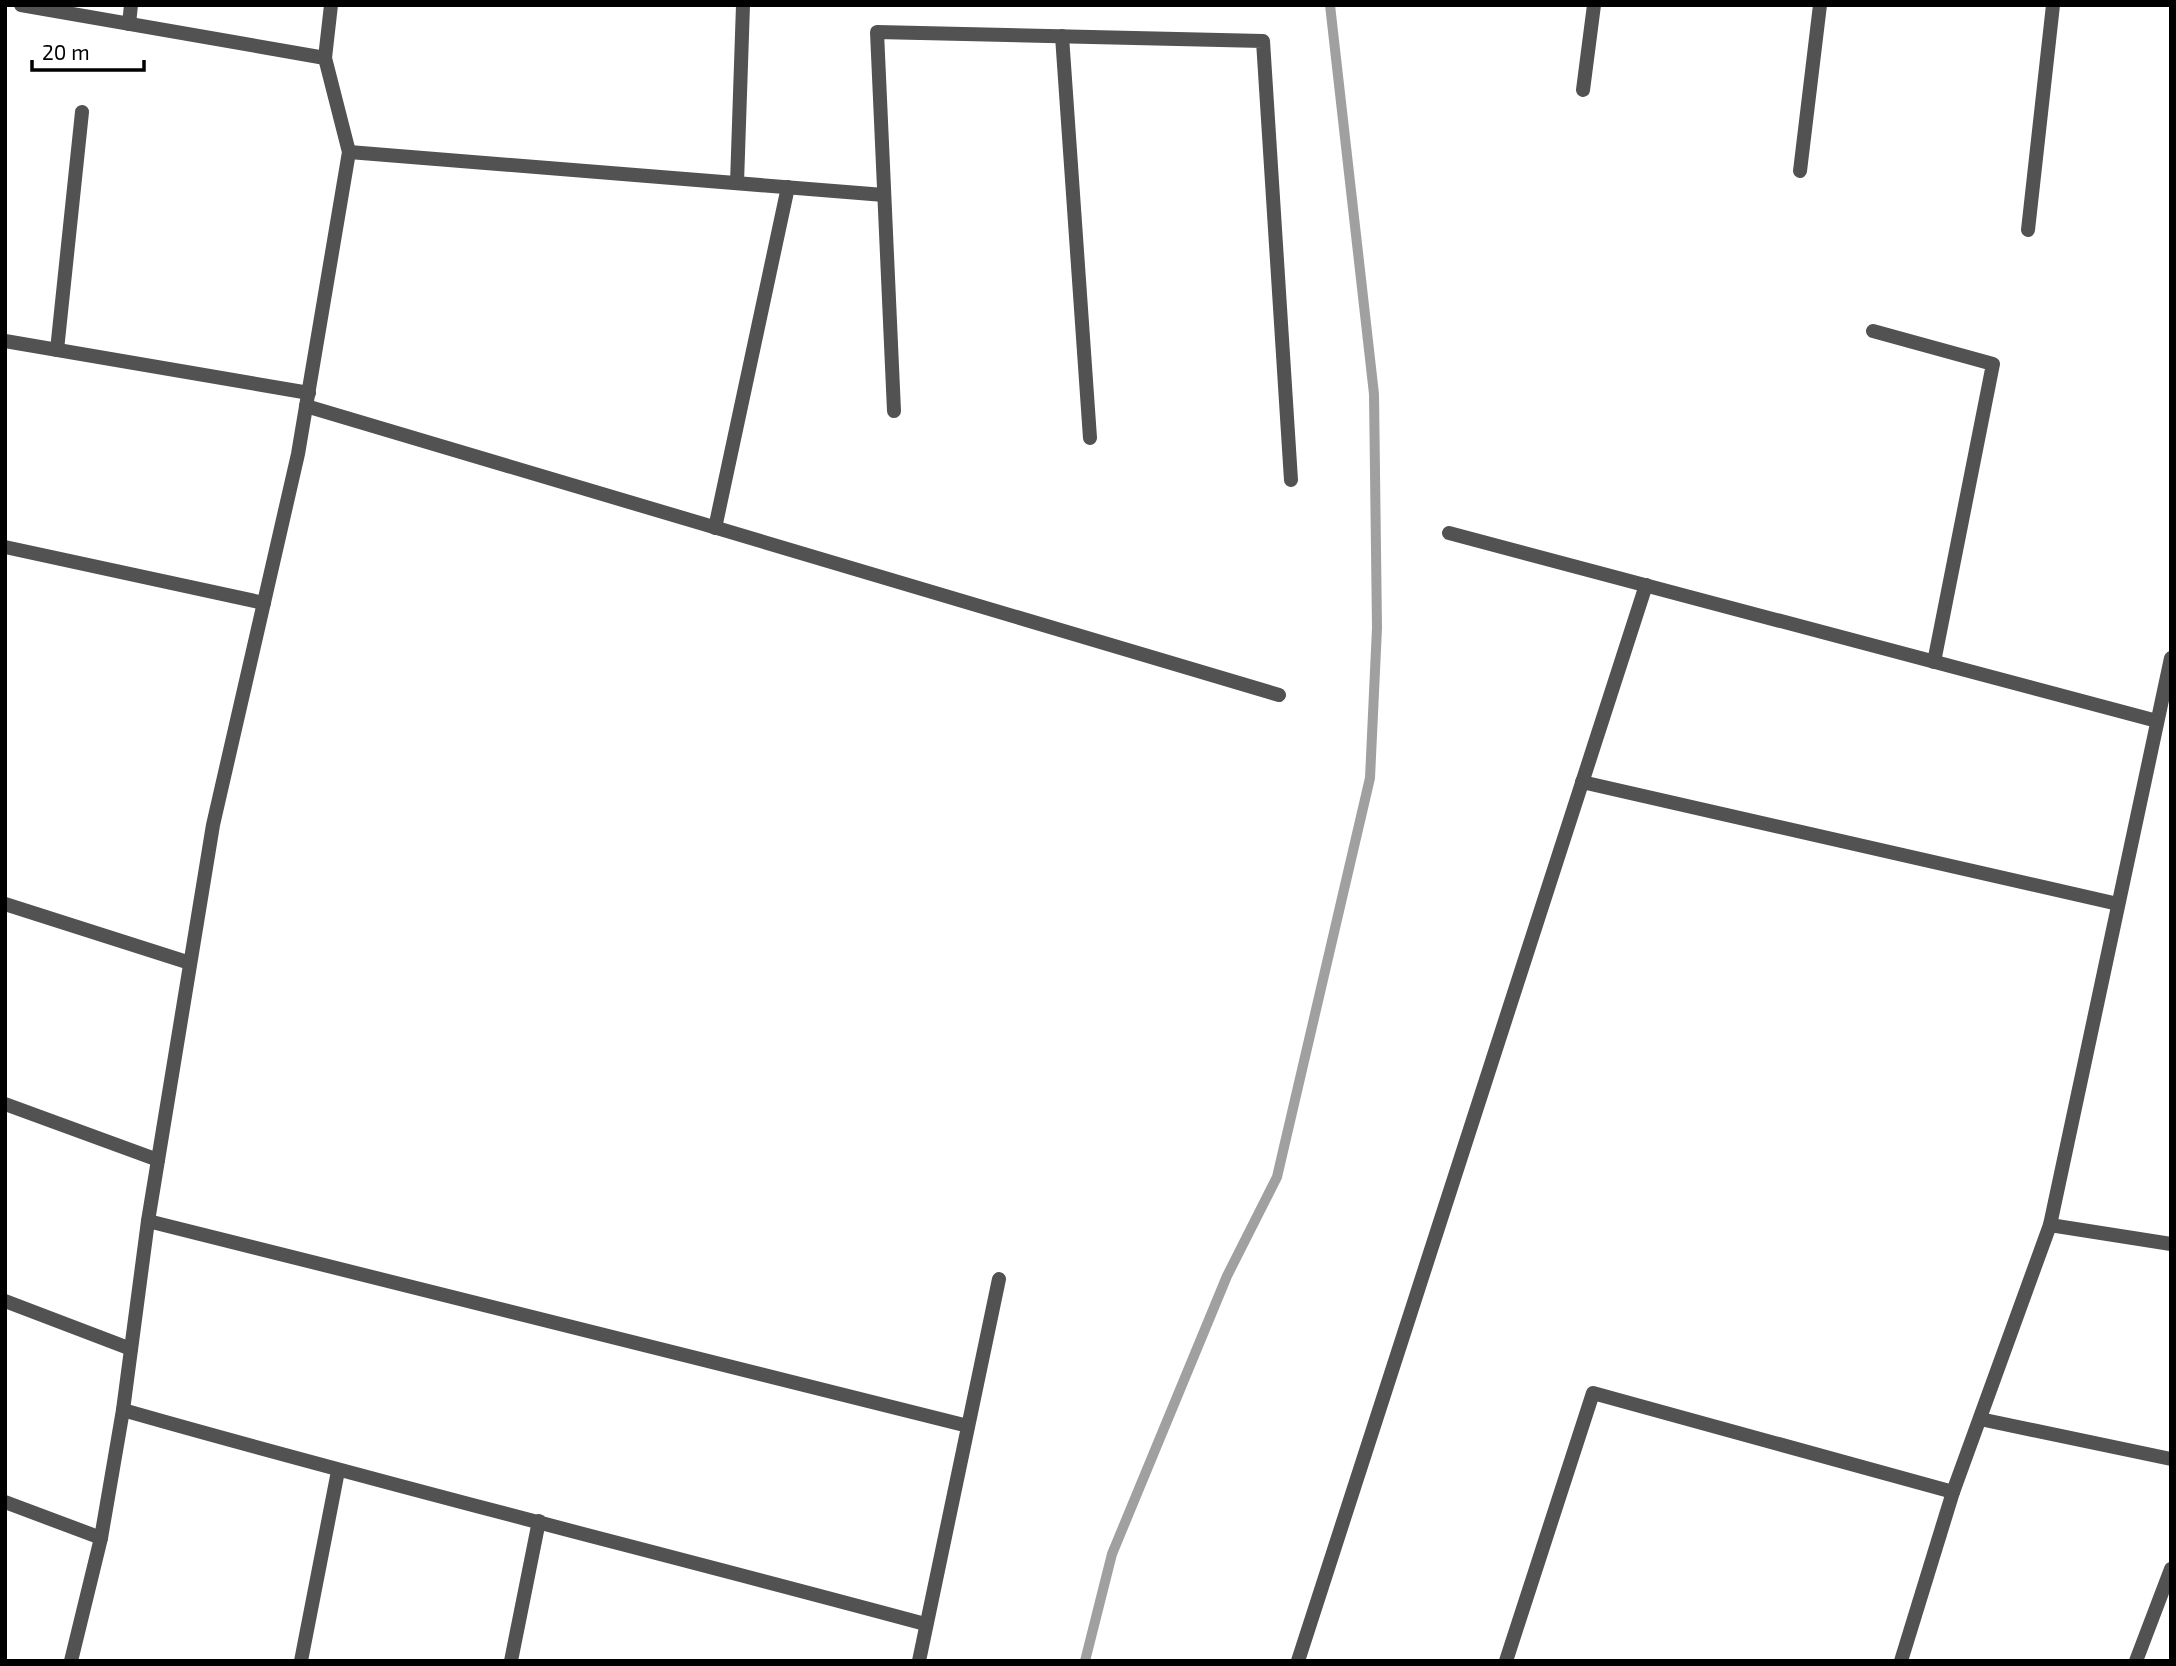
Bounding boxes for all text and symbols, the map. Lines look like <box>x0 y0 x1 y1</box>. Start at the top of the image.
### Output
scale bar <box>32 28 144 72</box>
text: 20 m <box>42 39 90 64</box>

